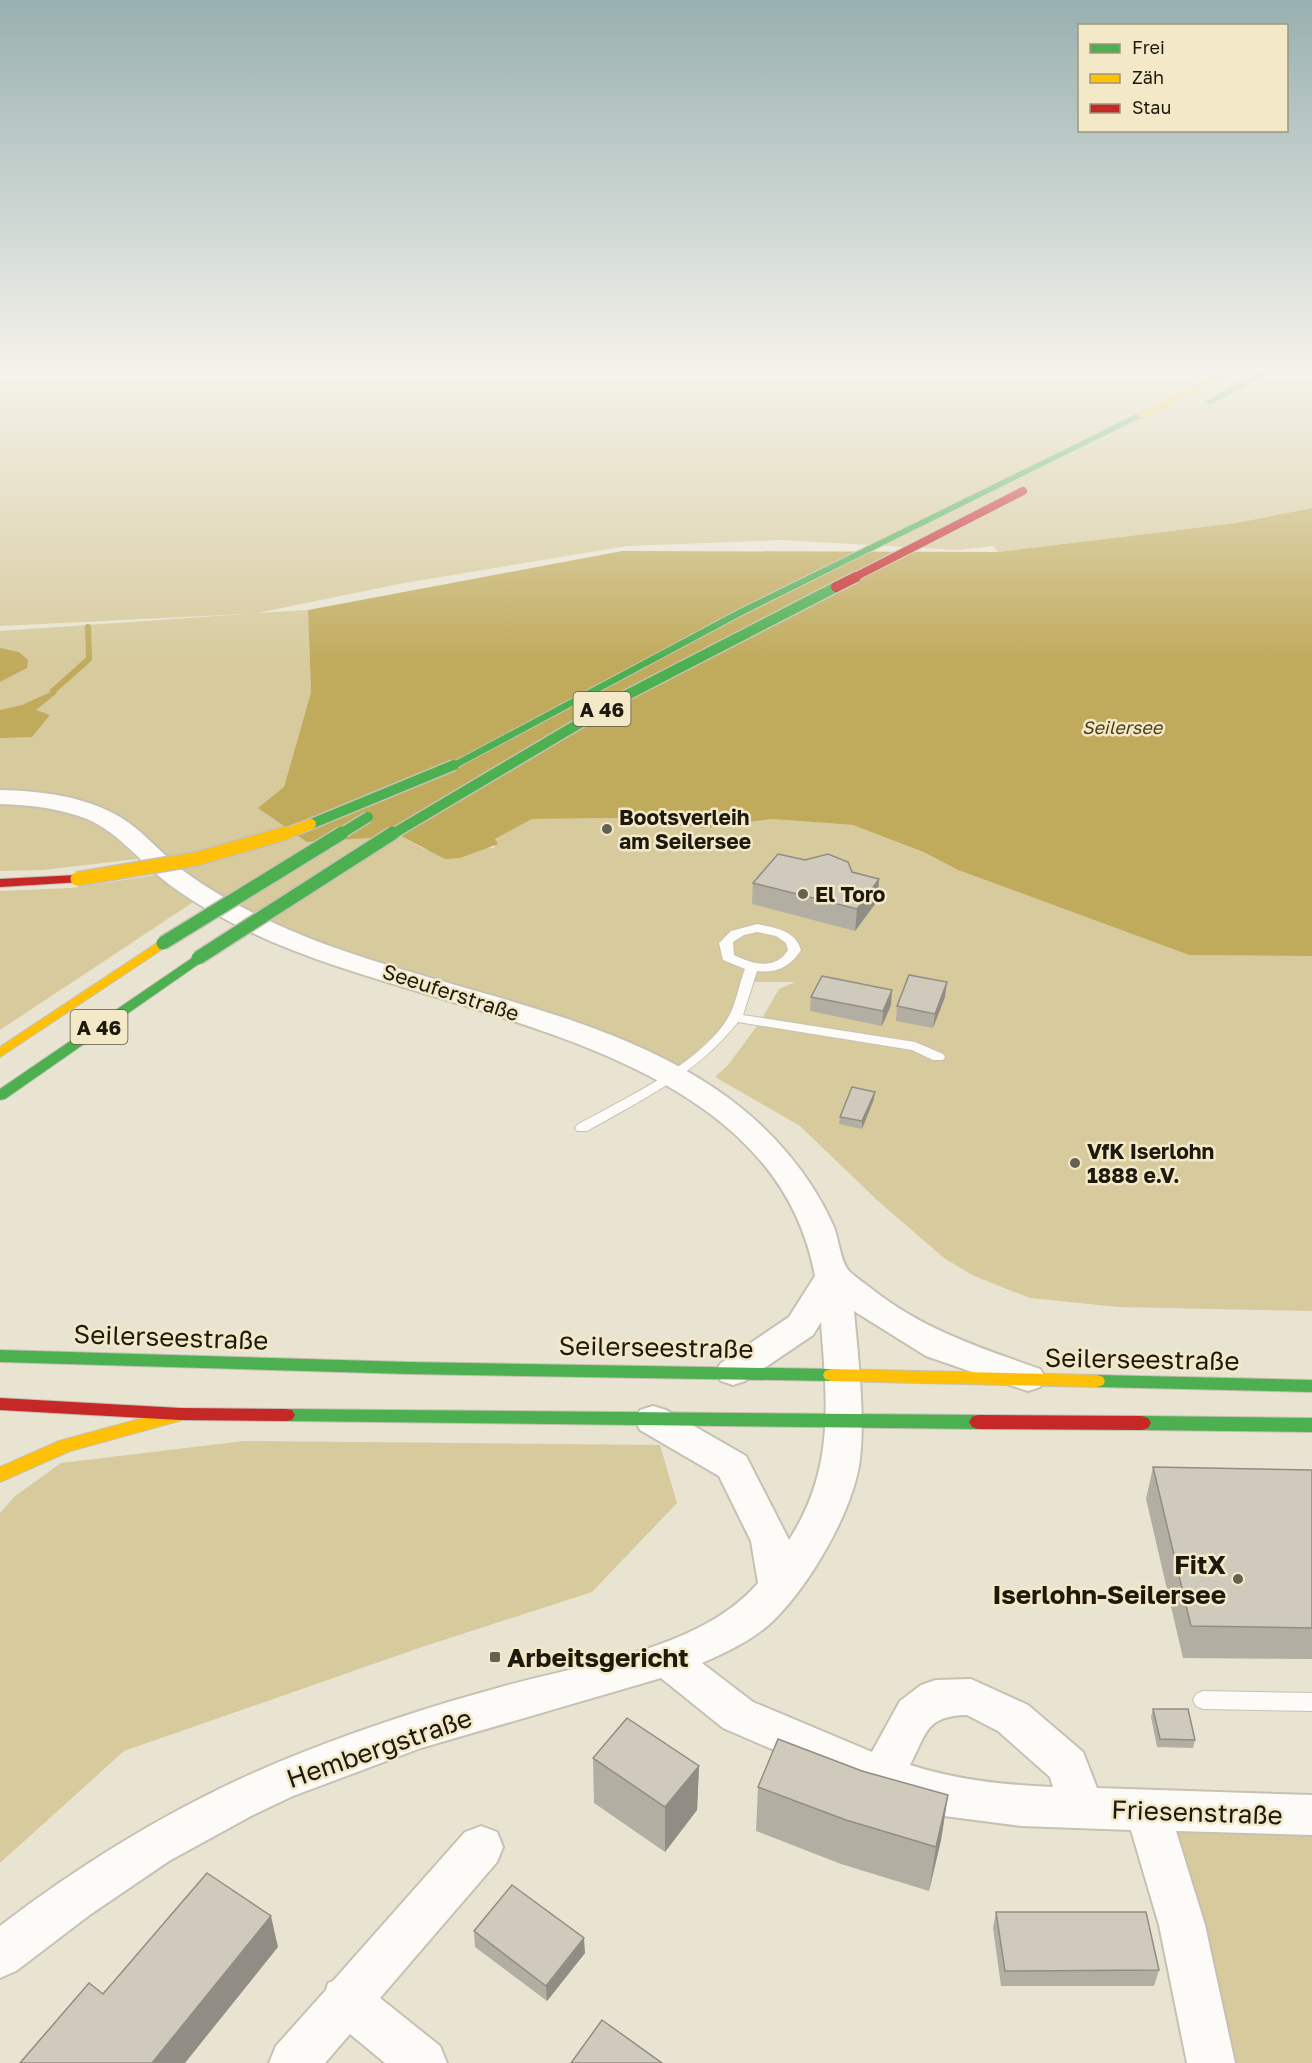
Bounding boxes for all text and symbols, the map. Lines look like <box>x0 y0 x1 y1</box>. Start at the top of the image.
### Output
legend <box>1078 24 1288 132</box>
text: Frei <box>1132 36 1165 58</box>
text: Zäh <box>1132 66 1164 88</box>
text: Stau <box>1132 96 1171 118</box>
road number: A 46 <box>574 692 630 726</box>
water label: Seilersee <box>1082 716 1164 738</box>
place label: Bootsverleih am Seilersee <box>619 804 751 854</box>
marker: Bootsverleih am Seilersee <box>600 822 614 836</box>
place label: El Toro <box>815 881 885 907</box>
marker: El Toro <box>796 887 810 901</box>
street label: Seeuferstraße <box>379 958 523 1026</box>
road number: A 46 <box>70 1010 128 1044</box>
place label: VfK Iserlohn 1888 e.V. <box>1087 1138 1214 1188</box>
marker: VfK Iserlohn 1888 e.V. <box>1068 1156 1082 1170</box>
street label: Seilerseestraße <box>73 1318 269 1356</box>
street label: Seilerseestraße <box>558 1330 754 1364</box>
street label: Seilerseestraße <box>1044 1342 1240 1376</box>
place label: FitX Iserlohn-Seilersee <box>992 1549 1226 1610</box>
marker: FitX Iserlohn-Seilersee <box>1231 1572 1245 1586</box>
place label: Arbeitsgericht <box>507 1642 689 1673</box>
marker: Arbeitsgericht <box>488 1650 502 1664</box>
street label: Hembergstraße <box>282 1702 476 1794</box>
street label: Friesenstraße <box>1111 1794 1283 1830</box>

